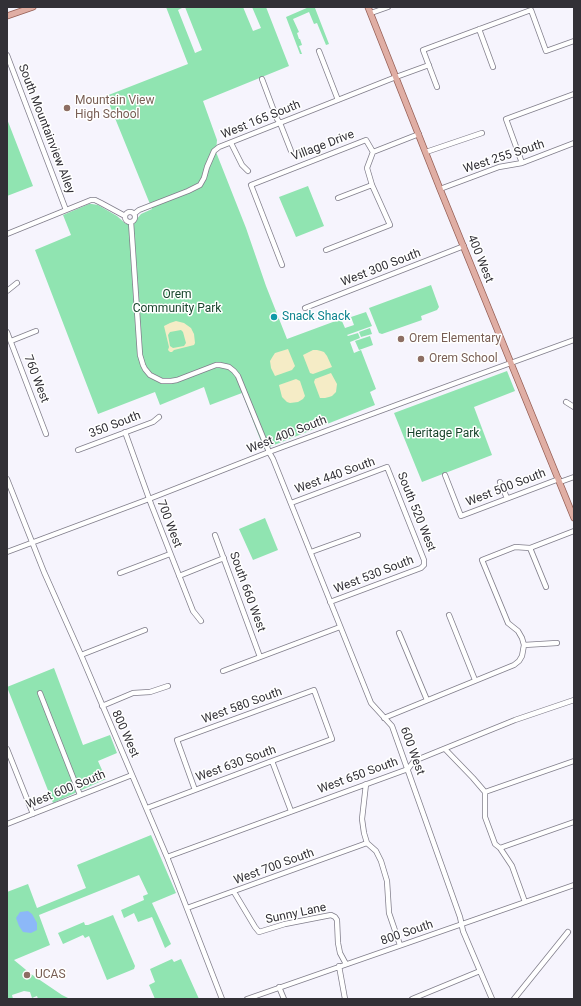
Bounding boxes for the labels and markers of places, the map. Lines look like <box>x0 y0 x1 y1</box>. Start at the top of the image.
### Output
place label: Mountain View High School <box>75 94 154 122</box>
marker: Mountain View High School <box>62 103 72 113</box>
place label: Snack Shack <box>282 310 350 324</box>
marker: Snack Shack <box>269 312 279 322</box>
place label: Orem Elementary <box>409 332 501 346</box>
marker: Orem Elementary <box>396 334 406 344</box>
place label: Orem School <box>429 352 498 366</box>
marker: Orem School <box>416 354 426 364</box>
place label: UCAS <box>35 968 66 982</box>
marker: UCAS <box>22 970 32 980</box>

